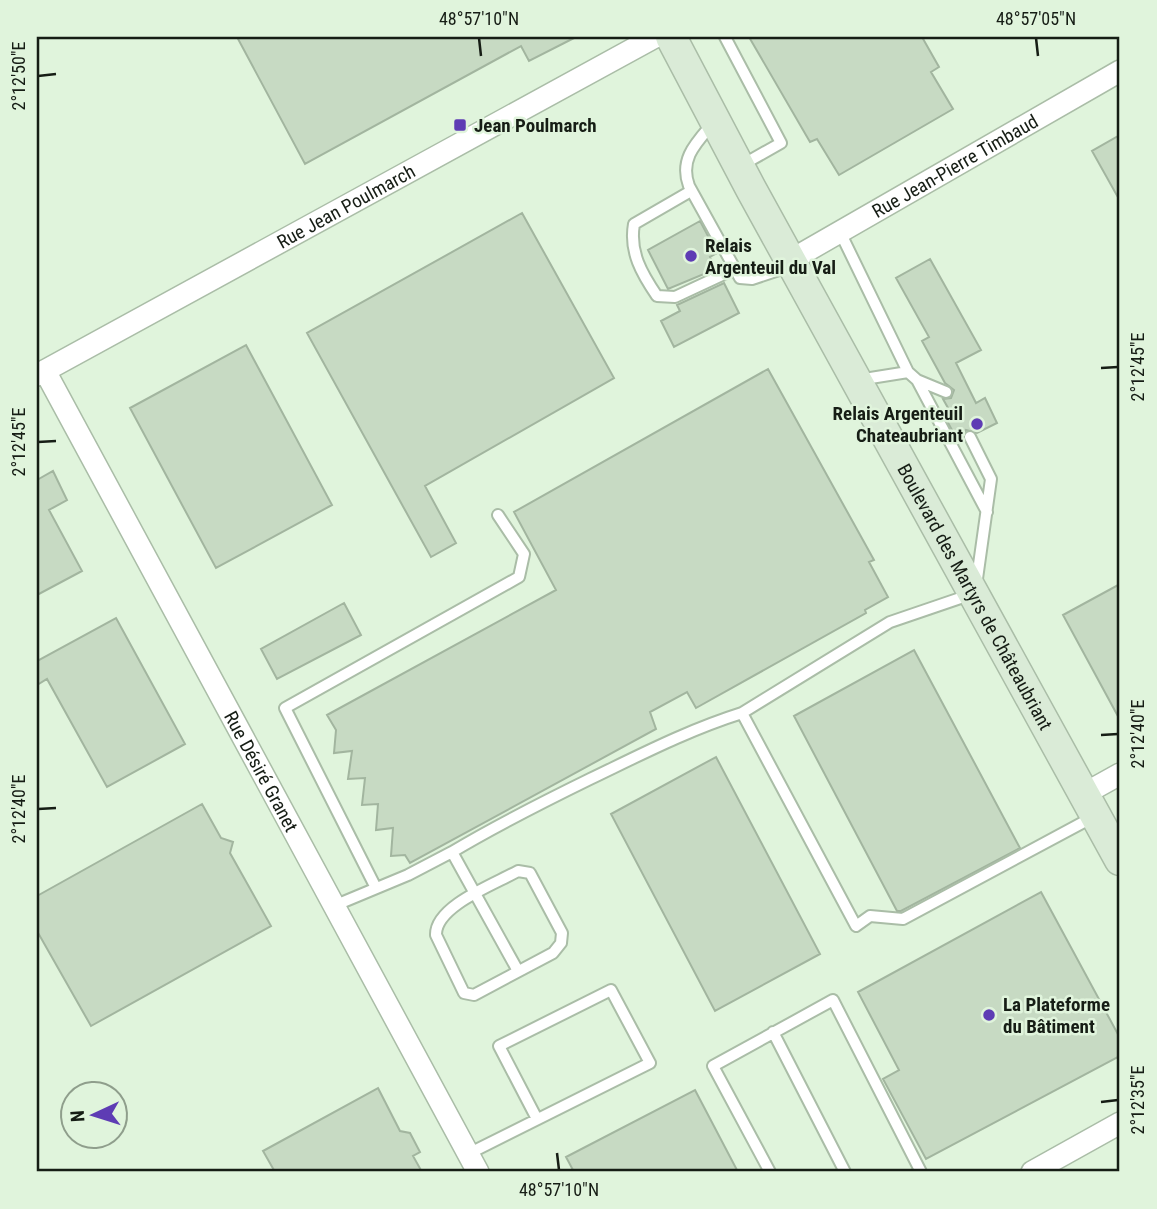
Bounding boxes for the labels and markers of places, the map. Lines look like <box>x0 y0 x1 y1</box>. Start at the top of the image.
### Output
place label: Jean Poulmarch <box>474 114 597 137</box>
marker: Jean Poulmarch <box>452 117 468 133</box>
place label: Relais Argenteuil du Val <box>705 234 836 279</box>
marker: Relais Argenteuil du Val <box>683 248 699 264</box>
place label: Relais Argenteuil Chateaubriant <box>833 402 963 447</box>
marker: Relais Argenteuil Chateaubriant <box>969 416 985 432</box>
place label: La Plateforme du Bâtiment <box>1003 993 1110 1038</box>
marker: La Plateforme du Bâtiment <box>981 1007 997 1023</box>

